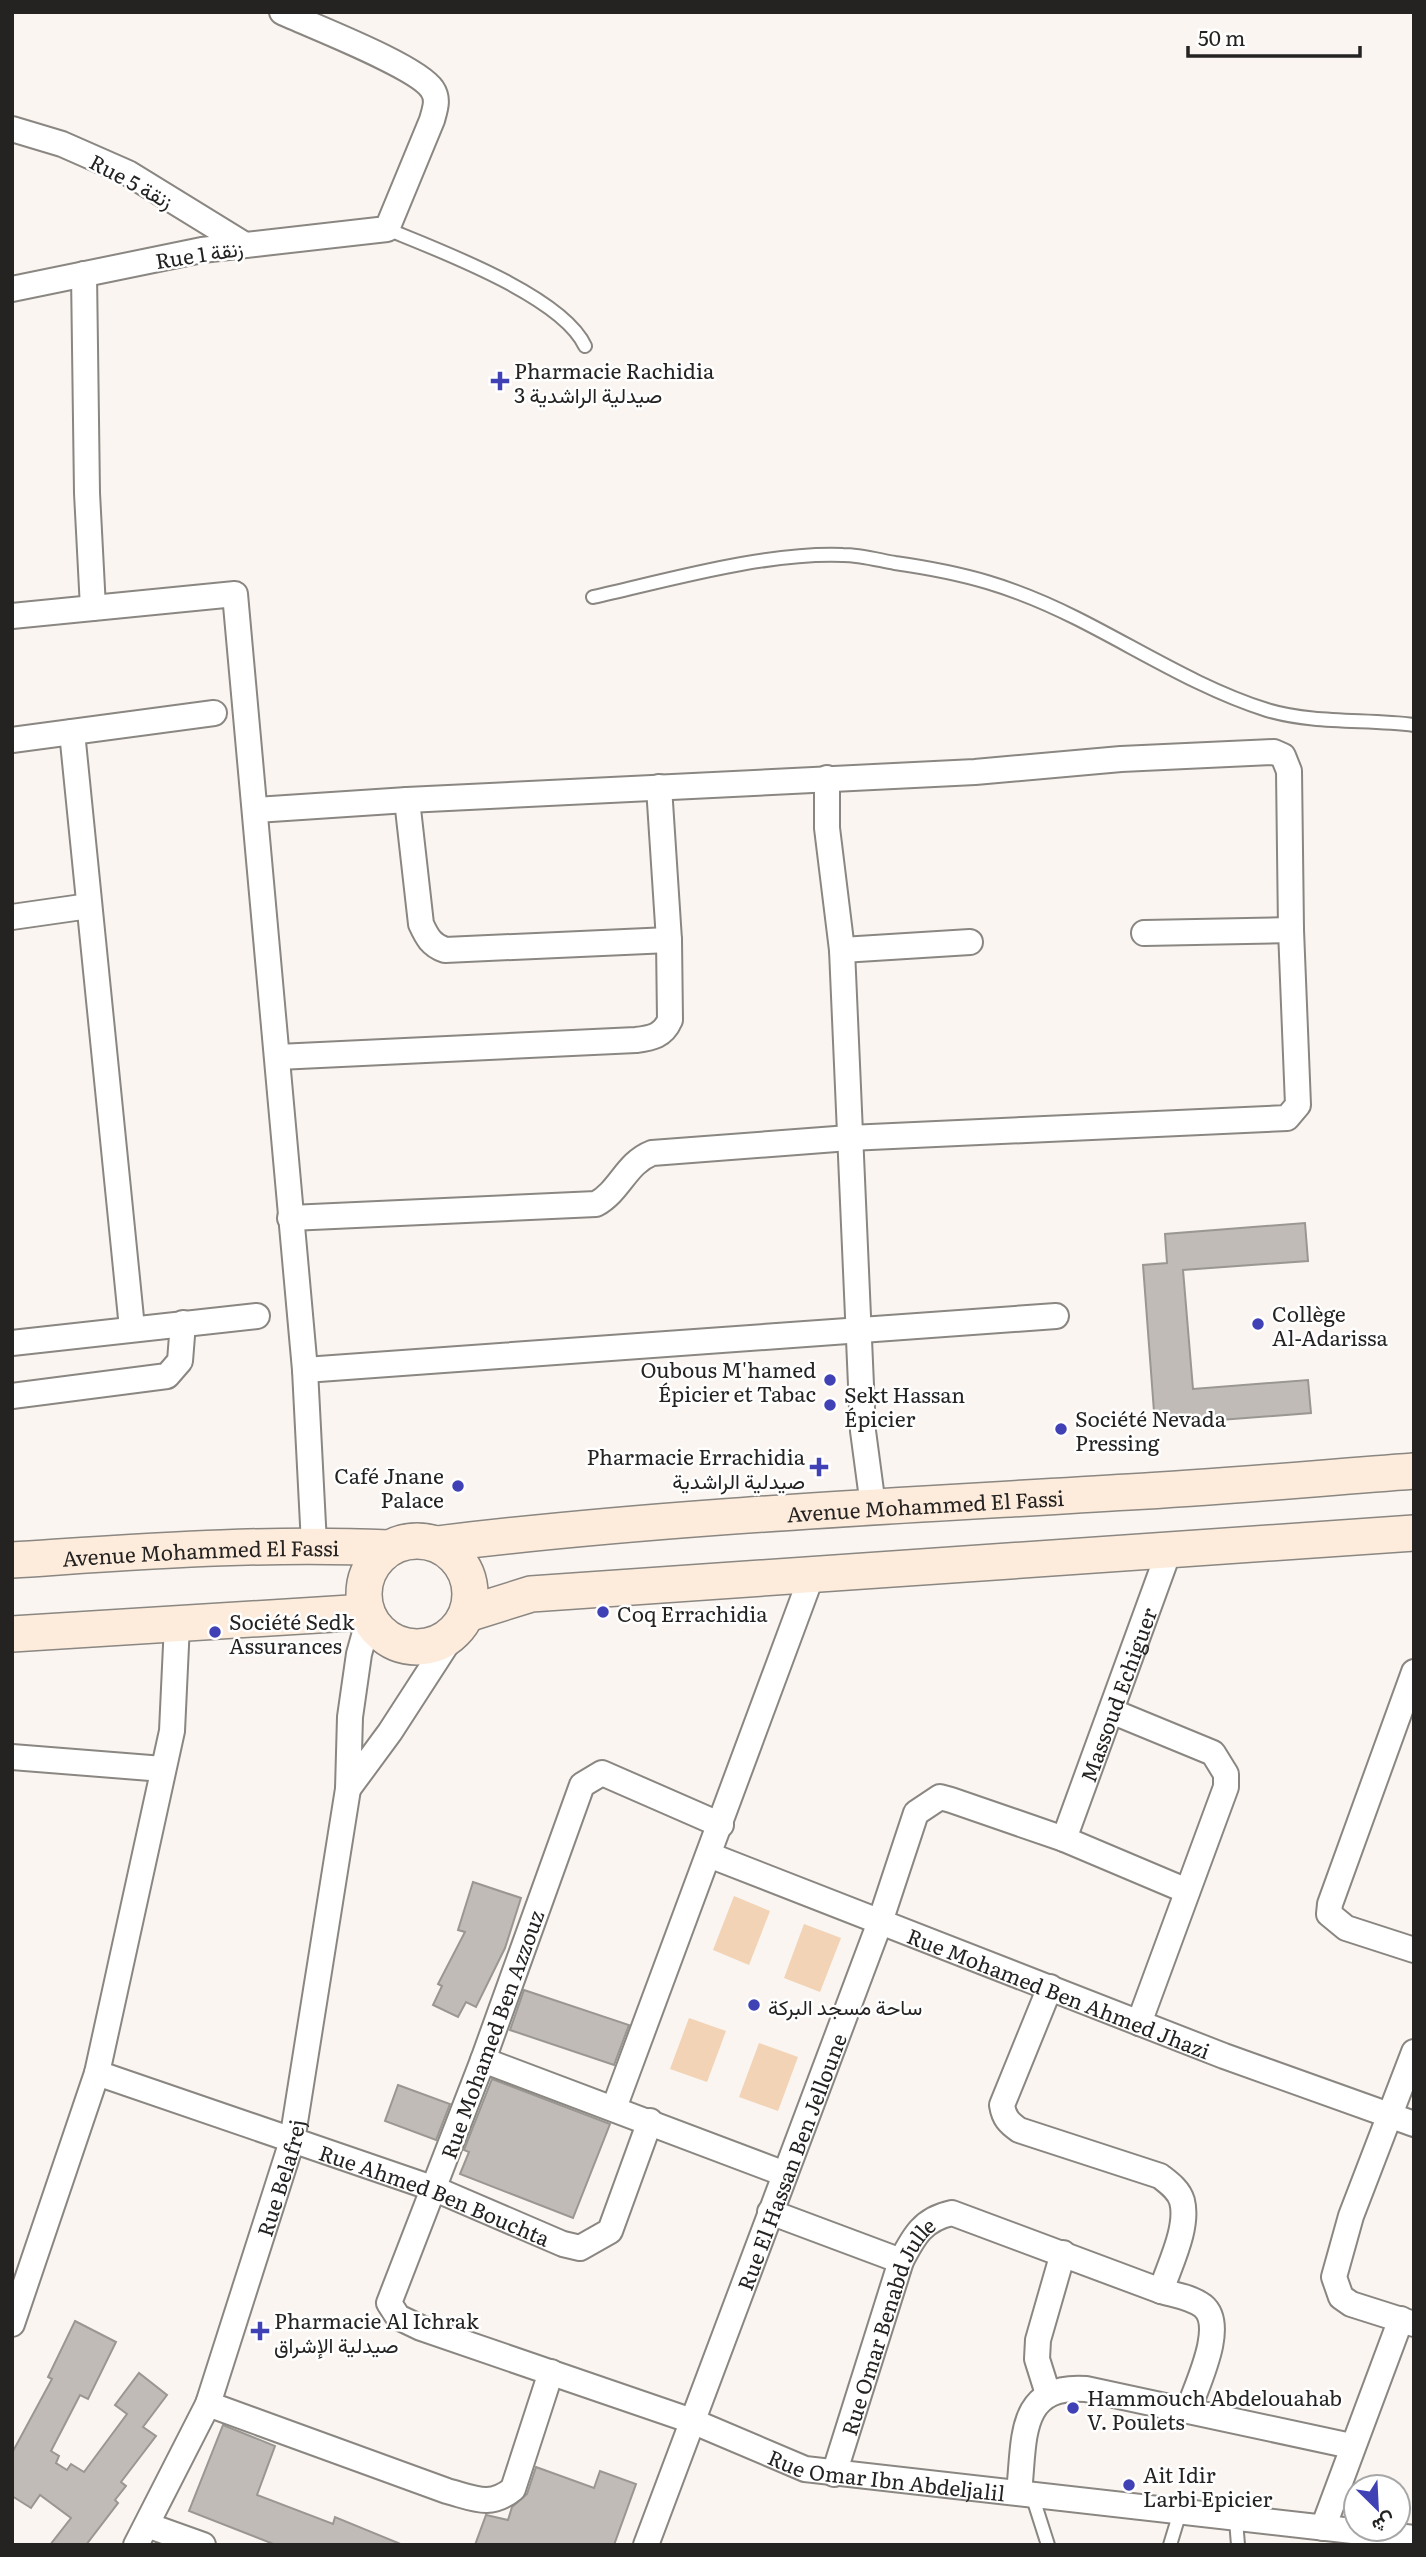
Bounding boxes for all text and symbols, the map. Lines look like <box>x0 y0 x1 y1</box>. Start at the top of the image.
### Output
scale bar <box>1188 14 1360 58</box>
text: 50 m <box>1198 21 1245 52</box>
street label: Rue 5 زنقة <box>85 145 179 215</box>
street label: Rue 1 زنقة <box>153 231 245 275</box>
place label: Pharmacie Rachidia 3 صيدلية الراشدية <box>514 354 715 409</box>
marker: Pharmacie Rachidia 3 صيدلية الراشدية <box>492 373 508 389</box>
place label: Collège Al-Adarissa <box>1272 1297 1388 1352</box>
marker: Collège Al-Adarissa <box>1250 1316 1266 1332</box>
place label: Oubous M'hamed Épicier et Tabac <box>640 1353 816 1408</box>
marker: Oubous M'hamed Épicier et Tabac <box>822 1372 838 1388</box>
place label: Sekt Hassan Épicier <box>844 1378 965 1433</box>
marker: Sekt Hassan Épicier <box>822 1397 838 1413</box>
place label: Société Nevada Pressing <box>1075 1402 1227 1457</box>
marker: Société Nevada Pressing <box>1053 1421 1069 1437</box>
place label: Pharmacie Errachidia صيدلية الراشدية <box>586 1440 806 1495</box>
place label: Café Jnane Palace <box>334 1459 444 1514</box>
marker: Pharmacie Errachidia صيدلية الراشدية <box>811 1459 827 1475</box>
marker: Café Jnane Palace <box>450 1478 466 1494</box>
street label: Avenue Mohammed El Fassi <box>786 1480 1065 1528</box>
street label: Avenue Mohammed El Fassi <box>61 1531 340 1572</box>
place label: Coq Errachidia <box>617 1597 768 1628</box>
street label: Massoud Echiguer <box>1071 1603 1163 1786</box>
marker: Coq Errachidia <box>595 1604 611 1620</box>
place label: Société Sedk Assurances <box>229 1605 355 1660</box>
marker: Société Sedk Assurances <box>207 1624 223 1640</box>
street label: Rue Mohamed Ben Azzouz <box>431 1905 551 2163</box>
street label: Rue Mohamed Ben Ahmed Jhazi <box>903 1919 1215 2065</box>
place label: ساحة مسجد البركة <box>768 1990 922 2021</box>
marker: ساحة مسجد البركة <box>746 1997 762 2013</box>
street label: Rue El Hassan Ben Jelloune <box>728 2028 853 2294</box>
street label: Rue Belafrej <box>247 2117 311 2240</box>
street label: Rue Ahmed Ben Bouchta <box>315 2135 556 2253</box>
street label: Rue Omar Benabd Julle <box>832 2208 941 2439</box>
place label: Pharmacie Al Ichrak صيدلية الإشراق <box>274 2304 479 2360</box>
marker: Pharmacie Al Ichrak صيدلية الإشراق <box>252 2323 268 2339</box>
place label: Hammouch Abdelouahab V. Poulets <box>1087 2381 1342 2436</box>
marker: Hammouch Abdelouahab V. Poulets <box>1065 2400 1081 2416</box>
street label: Rue Omar Ibn Abdeljalil <box>764 2440 1007 2507</box>
place label: Ait Idir Larbi Epicier <box>1143 2458 1272 2513</box>
north arrow <box>1342 2473 1412 2543</box>
marker: Ait Idir Larbi Epicier <box>1121 2477 1137 2493</box>
text: ش <box>1368 2507 1400 2542</box>

